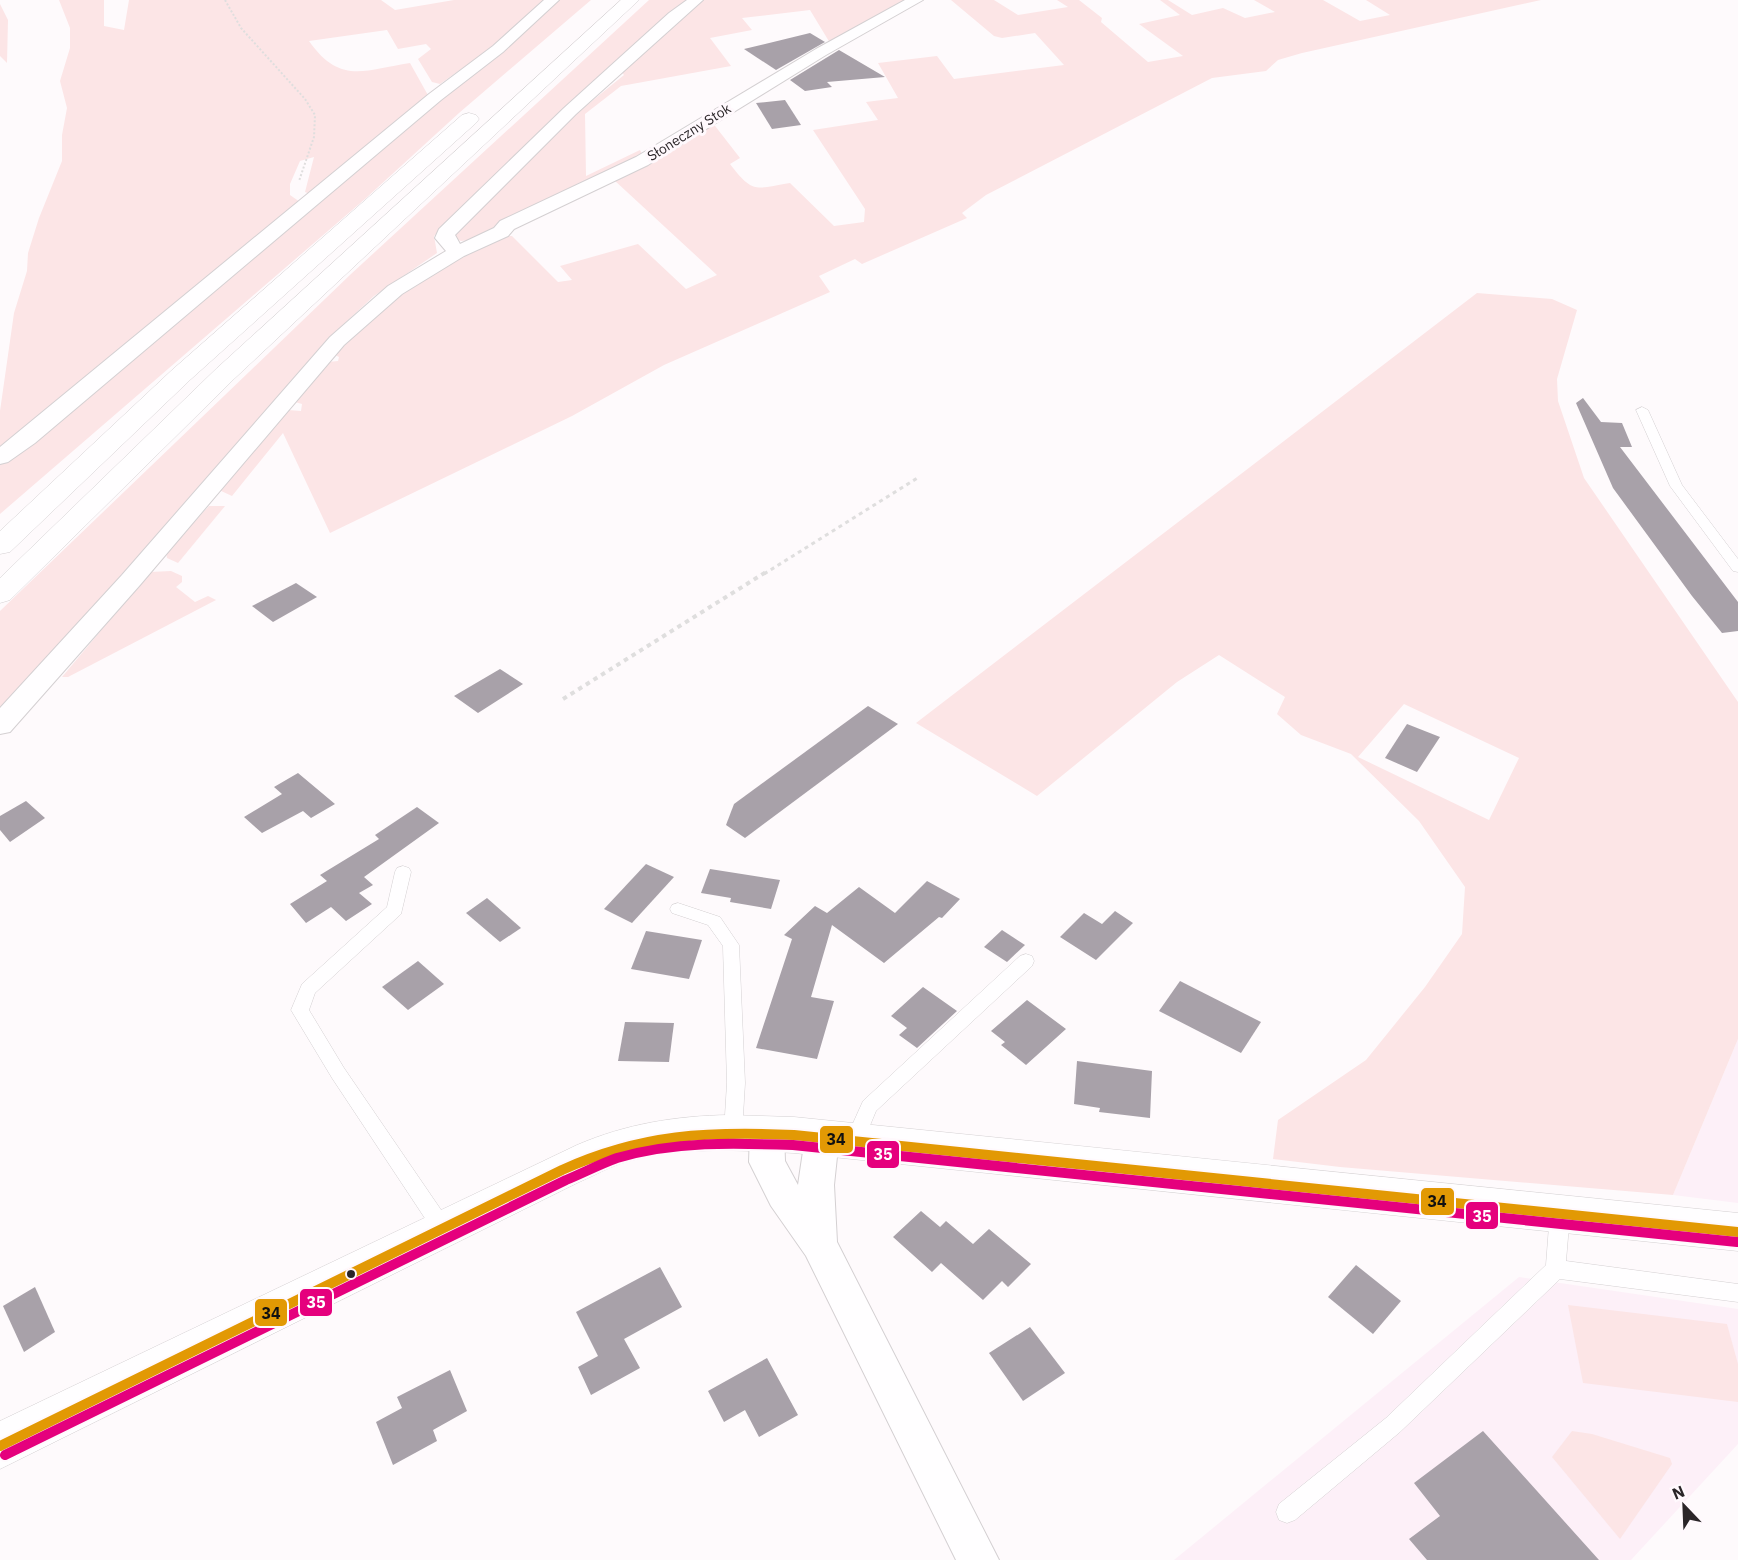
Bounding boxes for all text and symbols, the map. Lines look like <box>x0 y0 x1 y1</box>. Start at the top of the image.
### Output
street label: Słoneczny Stok <box>644 99 735 165</box>
line badge: 34 <box>819 1125 854 1154</box>
text: 34 <box>826 1129 846 1149</box>
line badge: 35 <box>866 1140 900 1169</box>
text: 35 <box>873 1144 893 1164</box>
line badge: 34 <box>1420 1187 1455 1216</box>
text: 34 <box>1427 1191 1447 1211</box>
line badge: 35 <box>1465 1201 1499 1230</box>
text: 35 <box>1472 1206 1492 1226</box>
unlabelled marker <box>345 1268 357 1280</box>
line badge: 35 <box>299 1288 333 1317</box>
text: 35 <box>306 1292 326 1312</box>
line badge: 34 <box>254 1298 288 1327</box>
text: 34 <box>261 1303 281 1323</box>
north arrow <box>1654 1476 1714 1536</box>
text: N <box>1669 1481 1687 1504</box>

